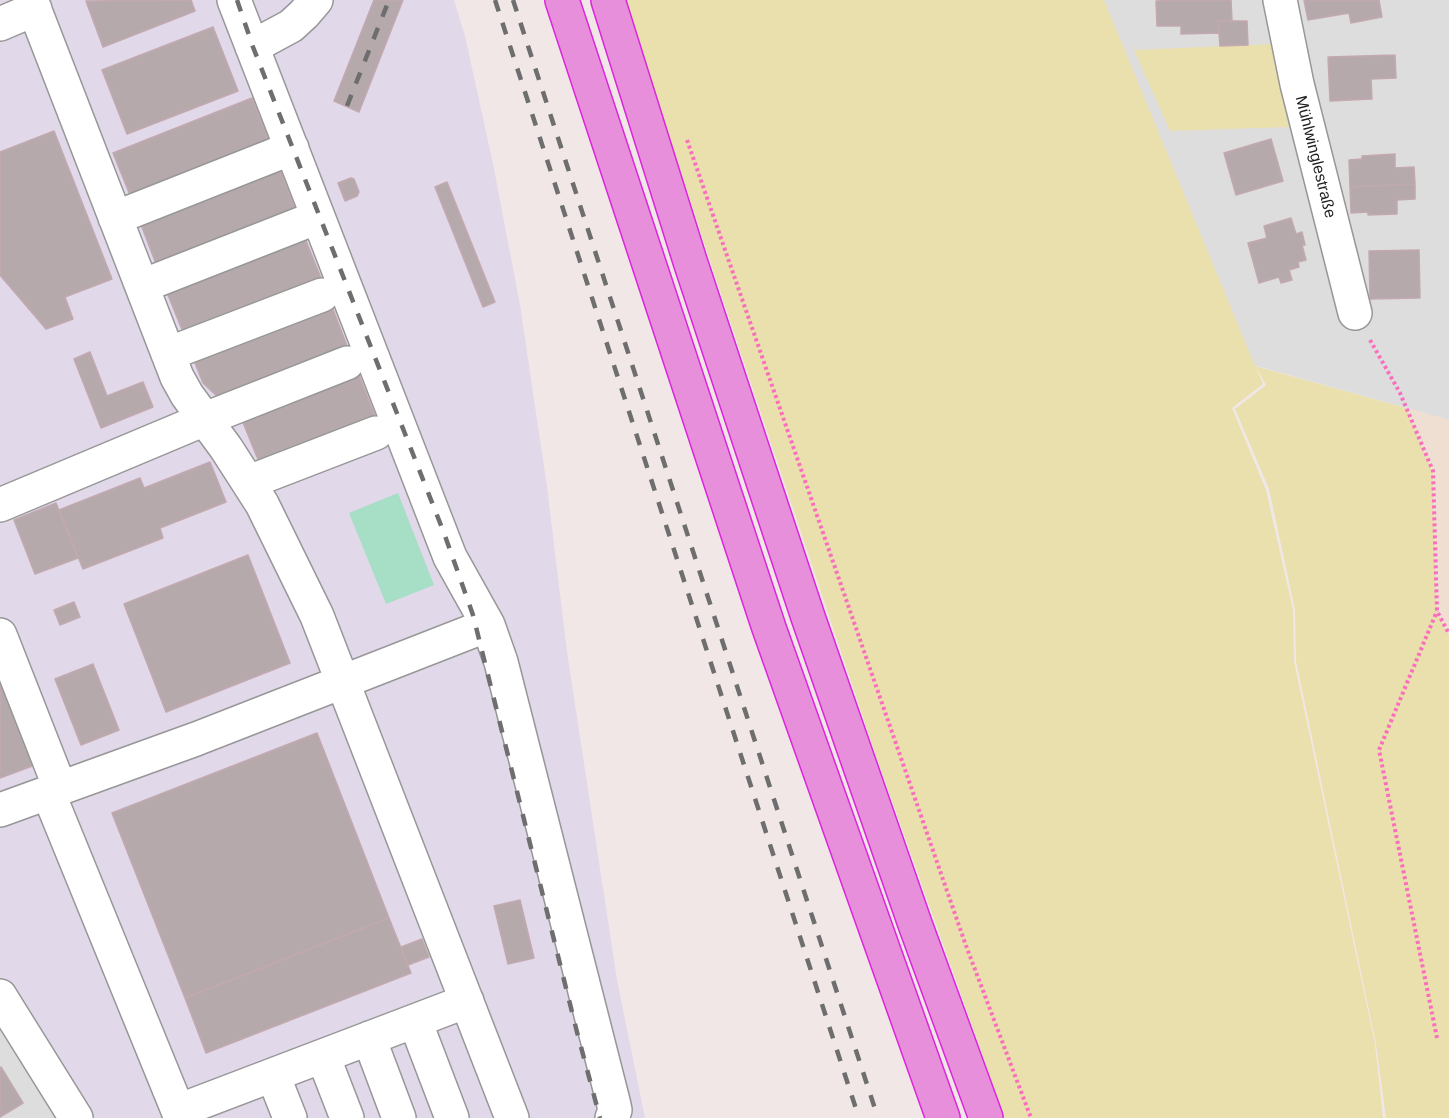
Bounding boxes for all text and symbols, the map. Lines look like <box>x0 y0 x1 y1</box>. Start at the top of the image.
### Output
street label: Mühlwinglestraße <box>1291 94 1339 220</box>

